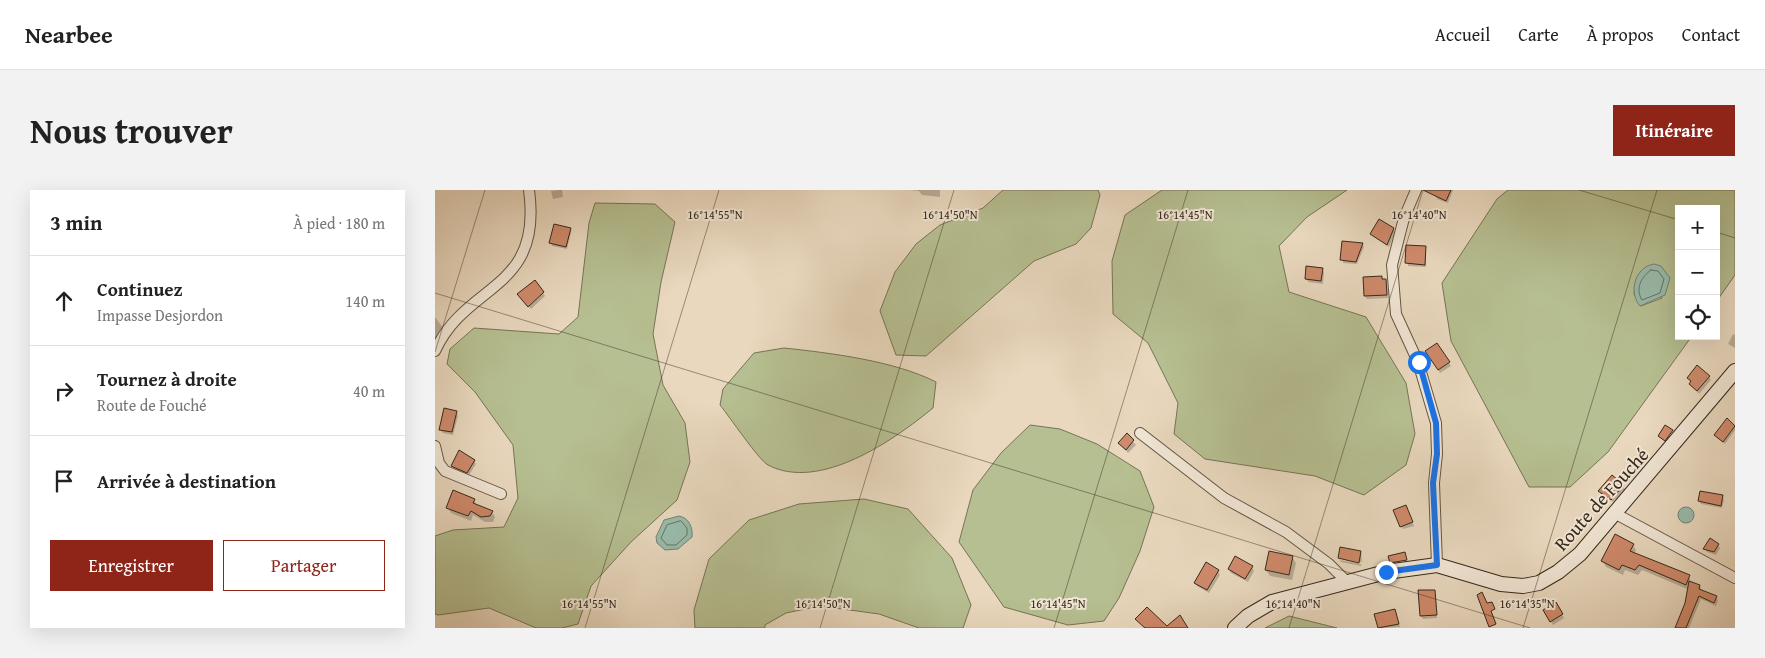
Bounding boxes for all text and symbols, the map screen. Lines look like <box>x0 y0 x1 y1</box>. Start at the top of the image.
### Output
text: Nearbee <box>25 17 113 52</box>
text: Accueil <box>1435 21 1490 48</box>
text: Carte <box>1518 21 1559 48</box>
text: À propos <box>1587 21 1654 48</box>
text: Contact <box>1682 21 1740 48</box>
text: Nous trouver <box>30 105 233 156</box>
button: Itinéraire <box>1613 105 1735 156</box>
map controls <box>1675 205 1720 340</box>
button: + <box>1675 205 1720 250</box>
text: 16°14'55"N <box>687 206 743 223</box>
text: 16°14'50"N <box>922 206 978 223</box>
text: 16°14'45"N <box>1157 206 1213 223</box>
text: 16°14'40"N <box>1391 206 1447 223</box>
text: 3 min <box>50 207 102 238</box>
text: À pied · 180 m <box>293 211 385 235</box>
button: − <box>1675 250 1720 295</box>
text: Continuez <box>97 275 183 303</box>
icon: ahead <box>50 287 78 315</box>
text: 140 m <box>345 289 385 313</box>
button: locate <box>1675 295 1720 340</box>
text: Impasse Desjordon <box>97 303 223 327</box>
route start <box>1408 351 1431 374</box>
text: Tournez à droite <box>97 365 237 393</box>
icon: right <box>50 377 78 405</box>
text: 40 m <box>353 379 385 403</box>
text: Route de Fouché <box>97 393 207 417</box>
street label: Route de Fouché <box>1547 441 1655 557</box>
icon: arrive <box>50 467 78 495</box>
text: Arrivée à destination <box>97 467 276 495</box>
button: Enregistrer <box>50 540 213 591</box>
button: Partager <box>223 540 385 591</box>
route end <box>1375 561 1398 584</box>
text: 16°14'55"N <box>561 595 617 612</box>
text: 16°14'50"N <box>795 595 851 612</box>
text: 16°14'45"N <box>1030 595 1086 612</box>
text: 16°14'40"N <box>1265 595 1321 612</box>
text: 16°14'35"N <box>1499 595 1555 612</box>

